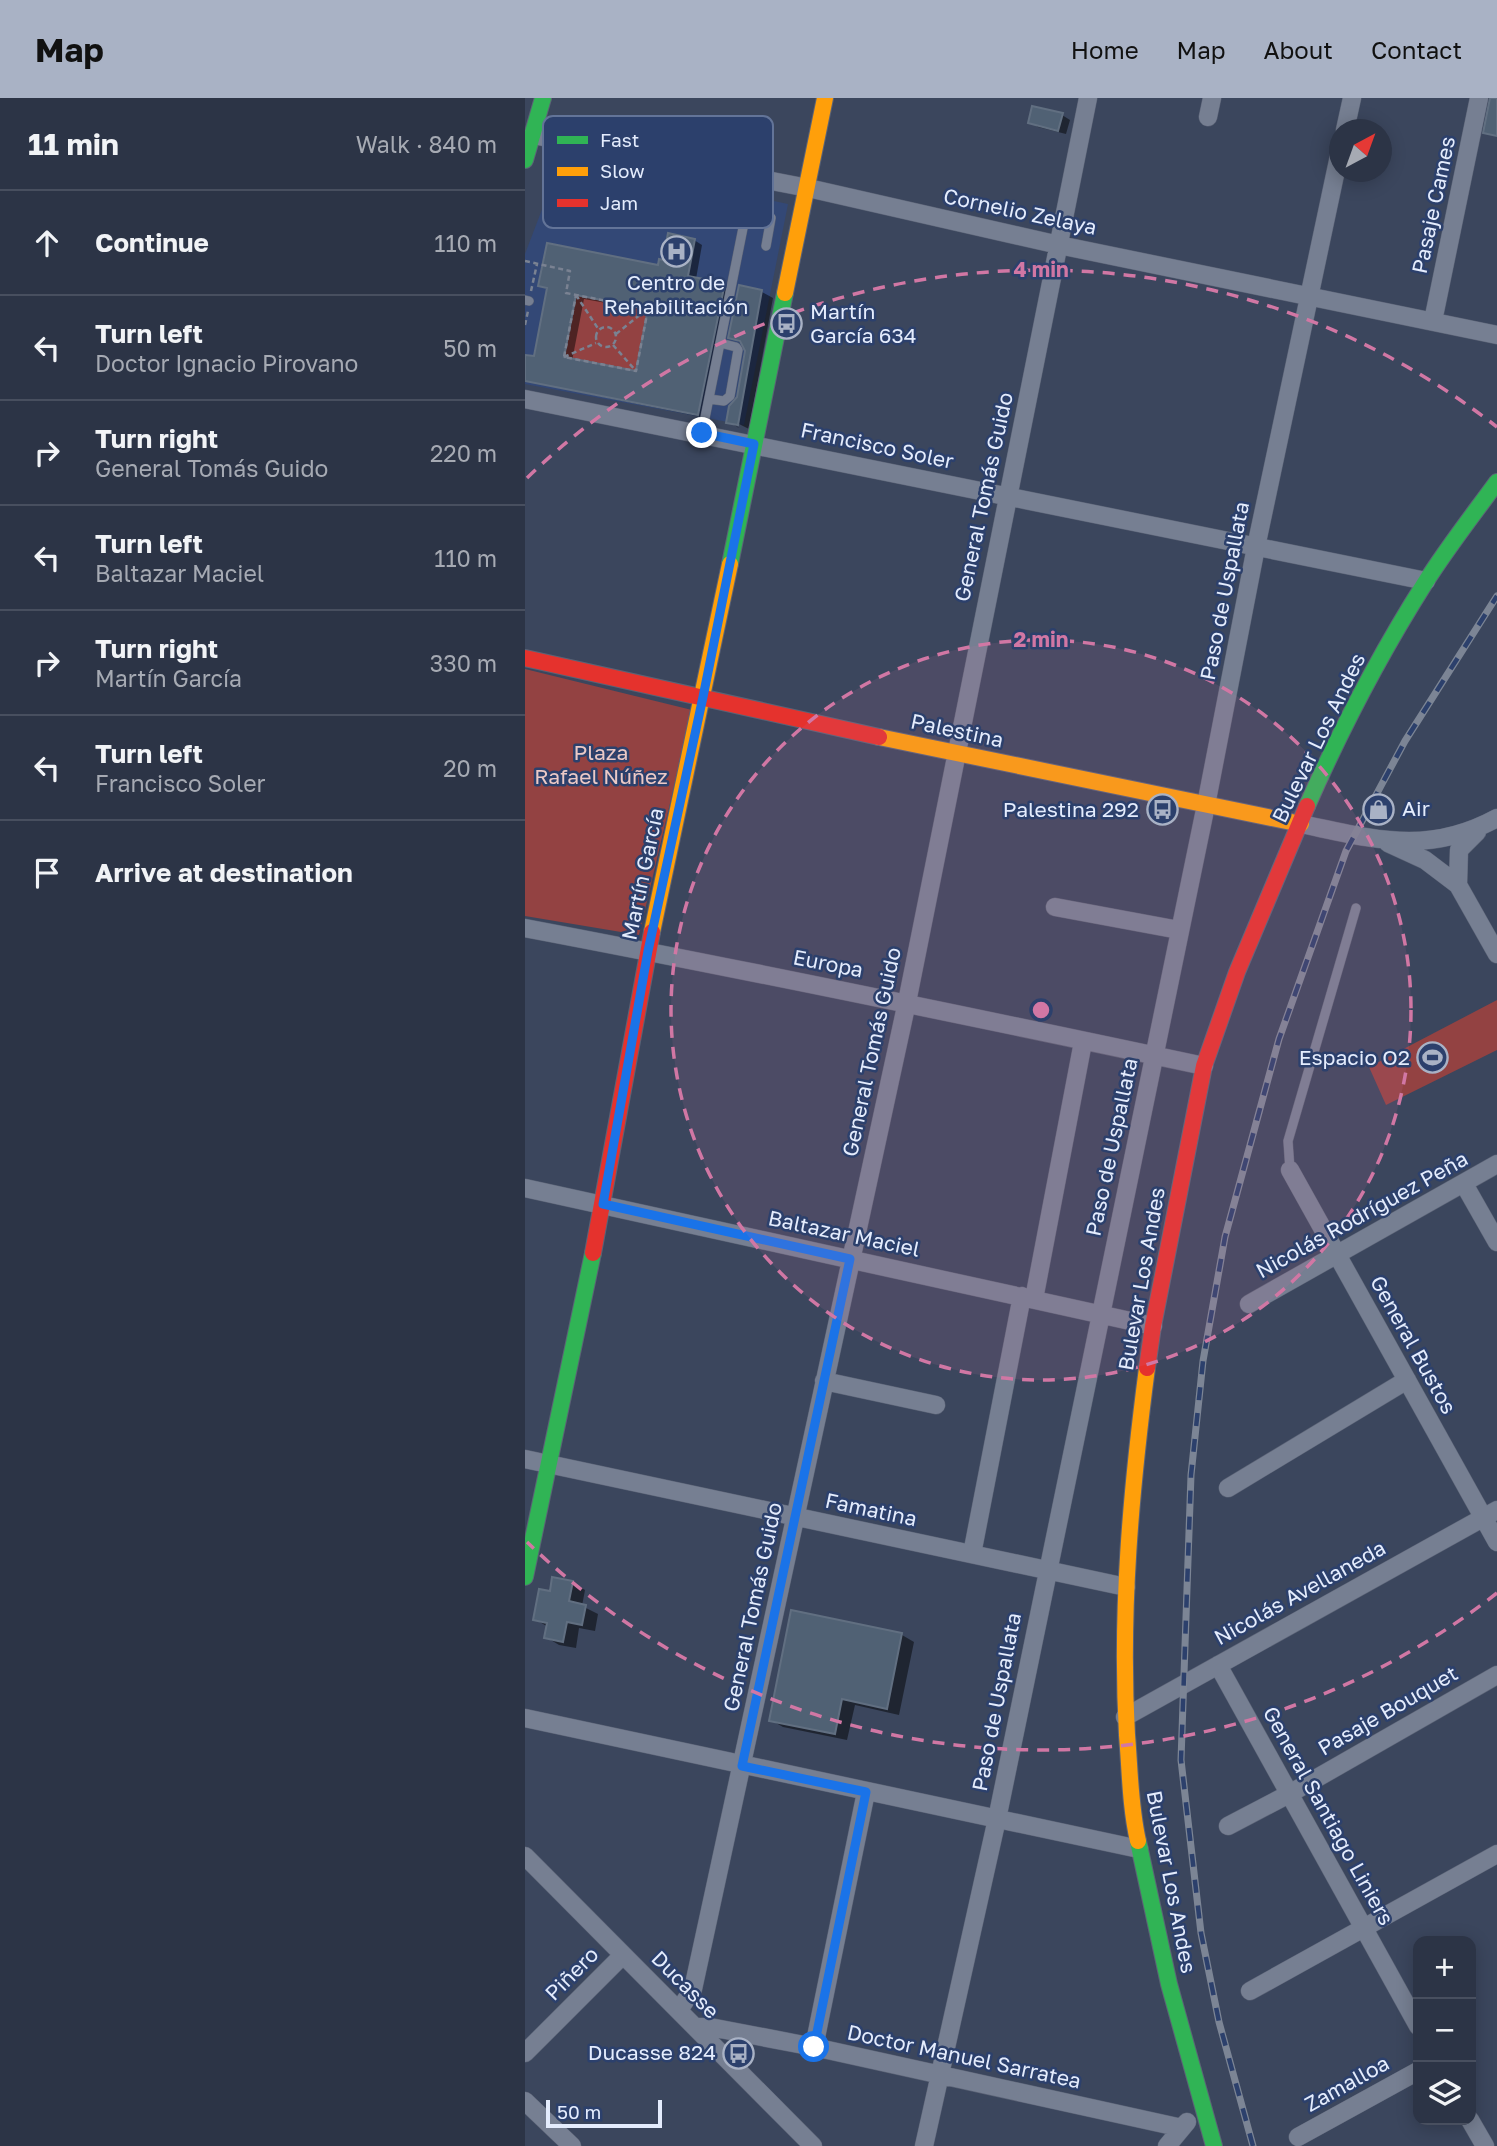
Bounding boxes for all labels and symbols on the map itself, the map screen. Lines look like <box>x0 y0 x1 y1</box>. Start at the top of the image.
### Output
legend <box>543 116 773 228</box>
north arrow <box>1329 119 1392 182</box>
text: Fast <box>600 128 639 151</box>
street label: Pasaje Cames <box>1406 134 1460 276</box>
text: Slow <box>600 159 645 182</box>
street label: Cornelio Zelaya <box>941 182 1099 240</box>
text: Jam <box>600 191 638 214</box>
hospital icon: Centro de Rehabilitación <box>659 234 693 268</box>
text: 4 min <box>1013 256 1069 282</box>
place label: Centro de Rehabilitación <box>604 269 748 319</box>
place label: Martín García 634 <box>810 298 917 348</box>
bus stop icon: Martín García 634 <box>770 307 804 341</box>
street label: General Tomás Guido <box>948 390 1018 604</box>
street label: Francisco Soler <box>798 416 956 474</box>
route end <box>686 417 717 448</box>
street label: Paso de Uspallata <box>1194 499 1254 682</box>
text: 2 min <box>1014 626 1068 652</box>
street label: Bulevar Los Andes <box>1266 649 1370 827</box>
street label: Palestina <box>909 708 1006 753</box>
park label: Plaza Rafael Núñez <box>534 739 668 789</box>
shop icon: Air <box>1362 792 1396 826</box>
bus stop icon: Palestina 292 <box>1145 793 1179 827</box>
place label: Air <box>1402 795 1430 821</box>
place label: Palestina 292 <box>1003 796 1139 822</box>
street label: Martín García <box>615 805 669 942</box>
street label: Europa <box>791 943 865 983</box>
street label: General Tomás Guido <box>836 945 906 1159</box>
centre of rings <box>1029 998 1053 1022</box>
sports icon: Espacio O2 <box>1416 1041 1450 1075</box>
place label: Espacio O2 <box>1299 1044 1410 1070</box>
street label: Paso de Uspallata <box>1079 1055 1143 1238</box>
street label: Nicolás Rodríguez Peña <box>1251 1145 1472 1283</box>
street label: Bulevar Los Andes <box>1112 1185 1170 1372</box>
street label: Baltazar Maciel <box>766 1204 922 1262</box>
street label: General Bustos <box>1365 1271 1463 1418</box>
street label: Famatina <box>823 1487 919 1531</box>
street label: General Tomás Guido <box>717 1500 787 1714</box>
street label: Nicolás Avellaneda <box>1209 1534 1390 1650</box>
street label: Paso de Uspallata <box>966 1610 1026 1793</box>
street label: Pasaje Bouquet <box>1313 1660 1462 1761</box>
street label: General Santiago Liniers <box>1258 1702 1400 1929</box>
street label: Bulevar Los Andes <box>1142 1788 1202 1975</box>
street label: Piñero <box>539 1941 603 2005</box>
street label: Ducasse <box>646 1945 725 2024</box>
street label: Doctor Manuel Sarratea <box>845 2019 1084 2094</box>
route start <box>798 2031 829 2062</box>
bus stop icon: Ducasse 824 <box>722 2036 756 2070</box>
place label: Ducasse 824 <box>588 2039 716 2065</box>
street label: Zamalloa <box>1300 2049 1393 2117</box>
scale bar <box>546 2097 661 2129</box>

